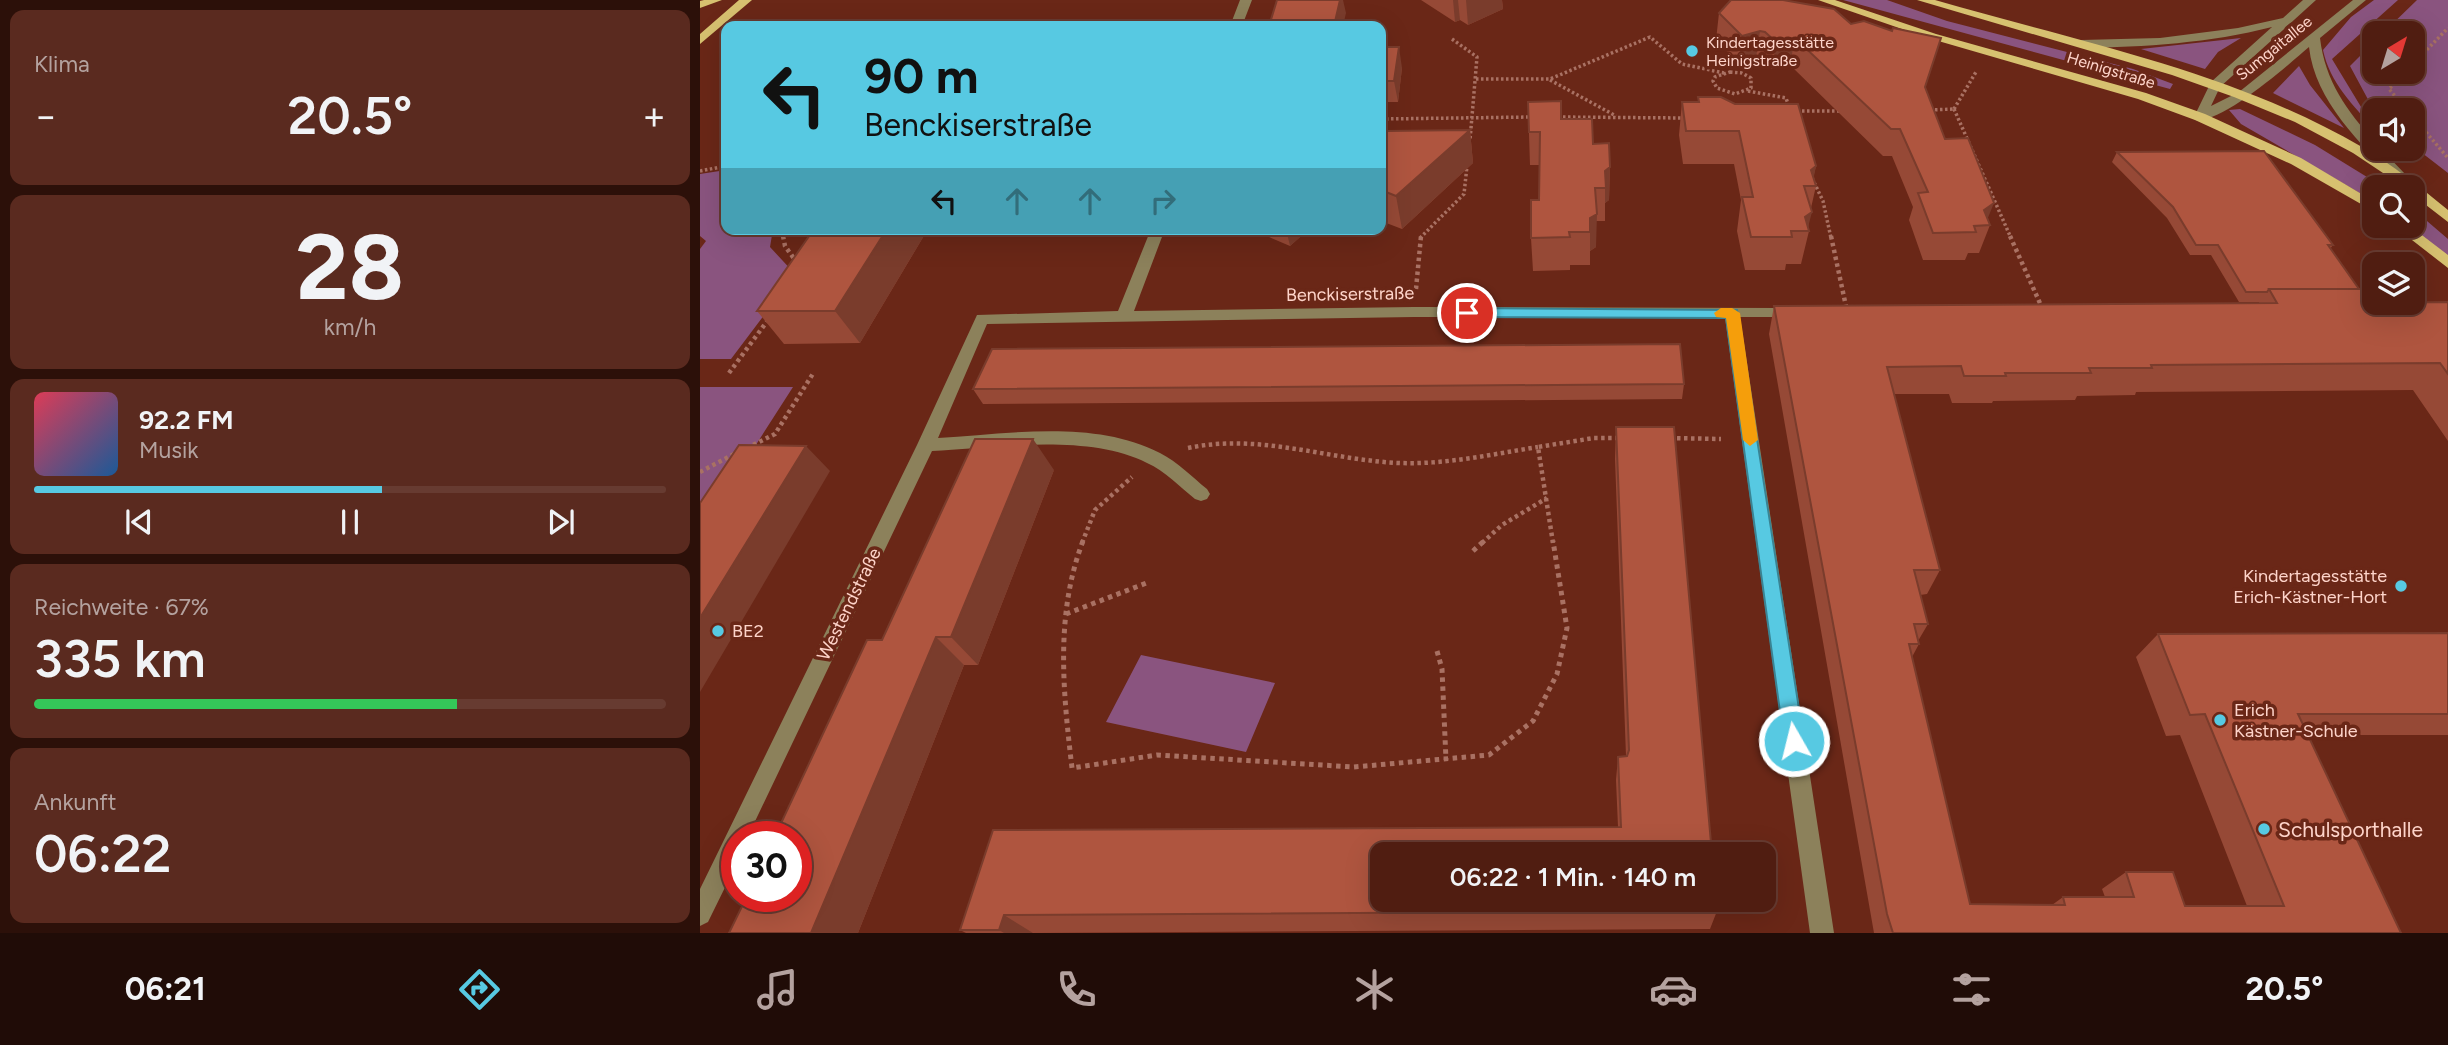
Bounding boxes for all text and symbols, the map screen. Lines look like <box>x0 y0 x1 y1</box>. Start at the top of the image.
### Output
street label: Sumgaitallee <box>2232 11 2316 84</box>
north arrow <box>2362 21 2426 84</box>
map controls <box>2362 21 2425 315</box>
place label: Kindertagesstätte Heinigstraße <box>1706 33 1834 70</box>
marker: Kindertagesstätte Heinigstraße <box>1684 43 1700 59</box>
text: 90 m <box>864 46 979 105</box>
street label: Heinigstraße <box>2065 48 2158 93</box>
icon: left <box>749 49 840 140</box>
text: Klima <box>34 50 90 78</box>
text: 20.5° <box>288 85 412 147</box>
text: − <box>34 93 58 139</box>
text: + <box>642 93 666 139</box>
button: sound <box>2362 98 2425 161</box>
text: Benckiserstraße <box>864 106 1092 144</box>
button: search <box>2362 175 2425 238</box>
icon: left <box>925 182 963 220</box>
icon: ahead <box>998 182 1036 220</box>
icon: ahead <box>1071 182 1109 220</box>
icon: right <box>1144 182 1182 220</box>
text: 28 <box>296 213 404 322</box>
button: layers <box>2362 252 2425 315</box>
street label: Benckiserstraße <box>1286 282 1414 306</box>
pin <box>1437 283 1497 343</box>
icon: arrive <box>1448 294 1486 332</box>
text: km/h <box>324 313 376 341</box>
text: 92.2 FM <box>139 404 234 436</box>
text: Musik <box>139 436 199 464</box>
icon: previous <box>120 503 158 541</box>
icon: pause <box>331 503 369 541</box>
icon: next <box>542 503 580 541</box>
street label: Westendstraße <box>812 544 886 664</box>
place label: Kindertagesstätte Erich-Kästner-Hort <box>2233 565 2387 608</box>
marker: Kindertagesstätte Erich-Kästner-Hort <box>2393 578 2409 594</box>
text: Reichweite · 67% <box>34 593 209 621</box>
place label: BE2 <box>732 620 764 642</box>
marker: BE2 <box>710 623 726 639</box>
text: 335 km <box>34 628 206 690</box>
place label: Erich Kästner-Schule <box>2234 699 2358 742</box>
position arrow <box>1757 704 1831 778</box>
marker: Erich Kästner-Schule <box>2212 712 2228 728</box>
text: Ankunft <box>34 788 116 816</box>
place label: Schulsporthalle <box>2278 817 2423 842</box>
speed limit sign: 30 <box>721 821 812 912</box>
marker: Schulsporthalle <box>2256 821 2272 837</box>
text: 06:22 <box>34 823 171 885</box>
text: 06:22 · 1 Min. · 140 m <box>1450 861 1696 893</box>
icon: directions <box>455 965 504 1014</box>
icon: music <box>753 965 802 1014</box>
icon: phone <box>1052 965 1101 1014</box>
icon: climate <box>1350 965 1399 1014</box>
icon: car <box>1649 965 1698 1014</box>
icon: filters <box>1947 965 1996 1014</box>
text: 06:21 <box>125 970 206 1008</box>
text: 20.5° <box>2245 970 2323 1008</box>

